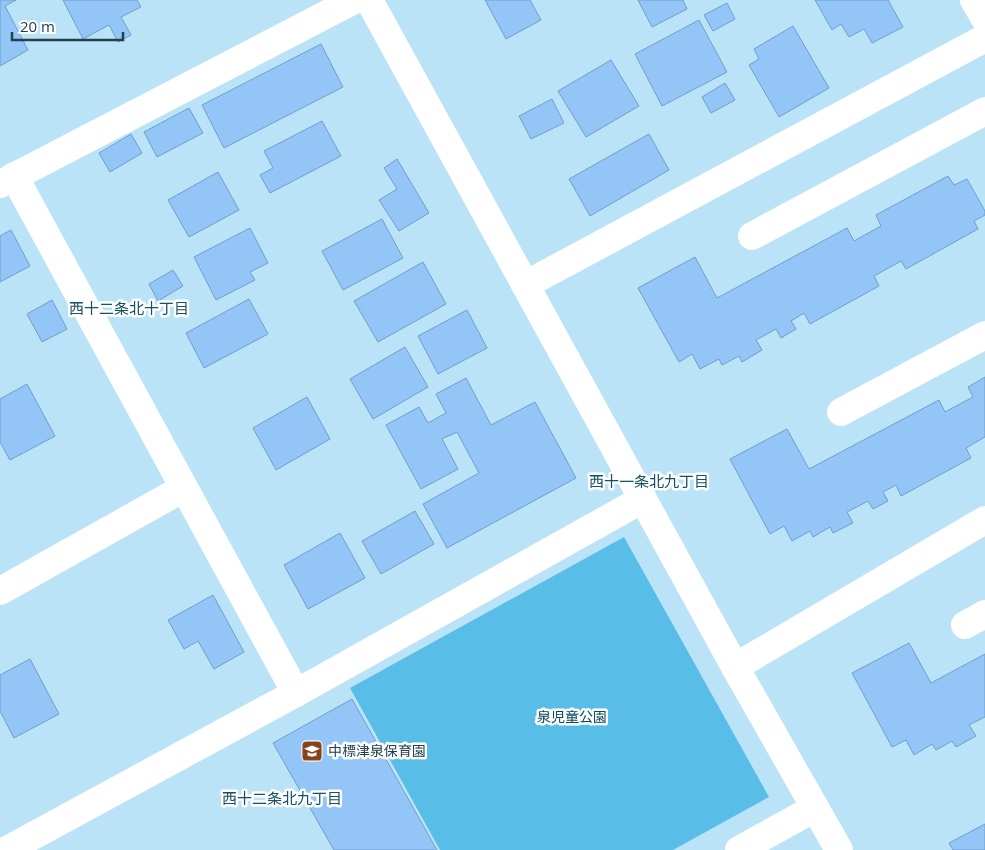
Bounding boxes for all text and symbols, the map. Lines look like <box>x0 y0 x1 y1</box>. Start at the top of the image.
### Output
scale bar <box>12 10 124 42</box>
text: 20 m <box>20 16 55 36</box>
district label: 西十二条北十丁目 <box>69 298 189 318</box>
district label: 西十一条北九丁目 <box>589 471 709 491</box>
park label: 泉児童公園 <box>537 707 607 726</box>
school or university icon: 中標津泉保育園 <box>300 739 324 763</box>
place label: 中標津泉保育園 <box>328 741 426 760</box>
district label: 西十二条北九丁目 <box>222 788 342 808</box>

